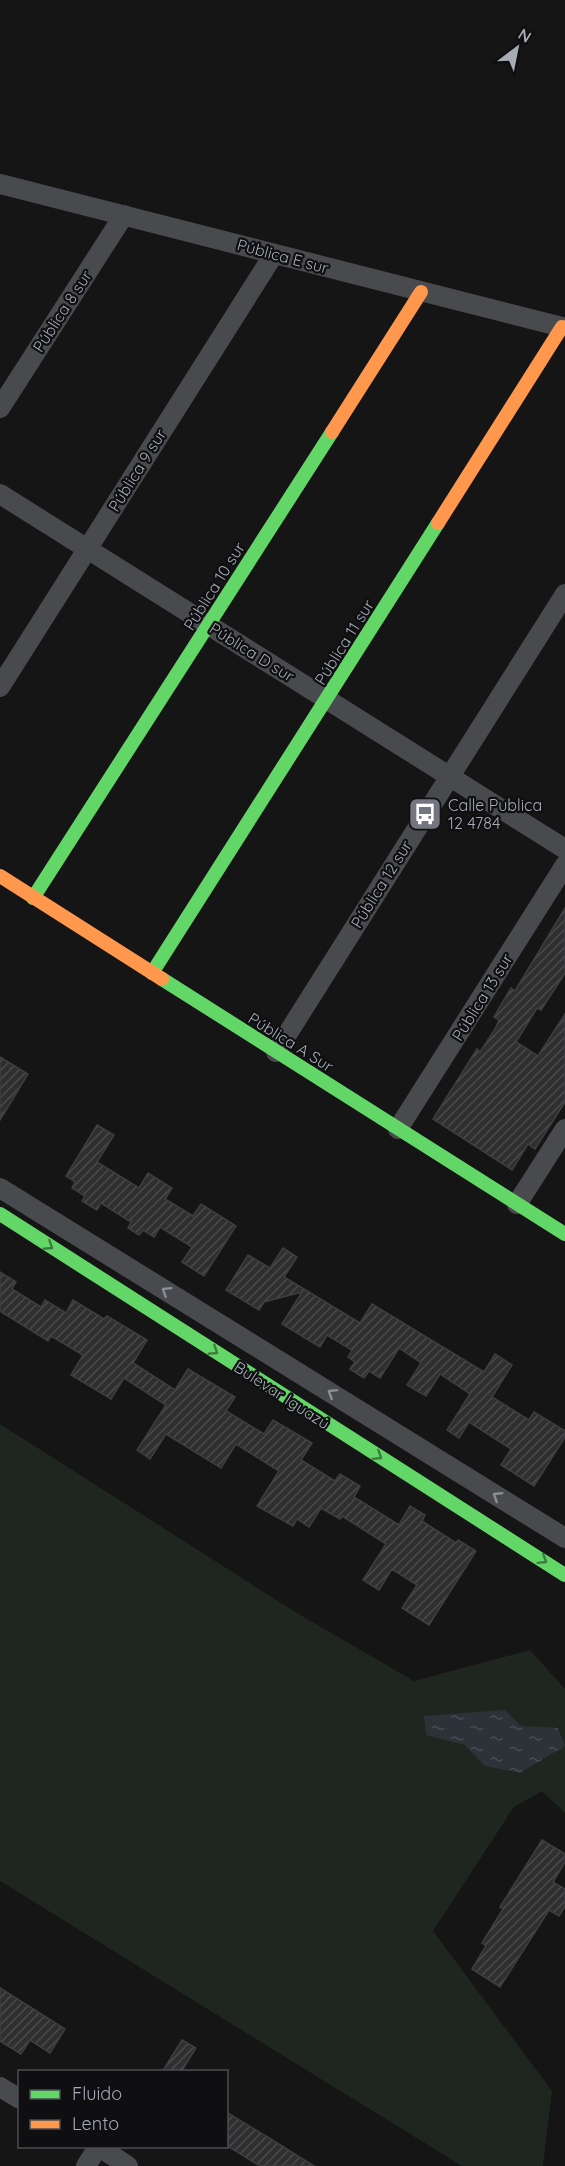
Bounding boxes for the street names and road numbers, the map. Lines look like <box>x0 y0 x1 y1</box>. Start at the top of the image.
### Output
street label: Pública E sur <box>235 234 331 278</box>
street label: Pública 8 sur <box>28 266 96 356</box>
street label: Pública 9 sur <box>104 425 170 515</box>
street label: Pública 10 sur <box>179 538 249 634</box>
street label: Pública 11 sur <box>310 596 378 688</box>
street label: Pública D sur <box>206 618 298 686</box>
street label: Pública 12 sur <box>346 836 416 932</box>
street label: Pública 13 sur <box>447 950 517 1044</box>
street label: Pública A Sur <box>245 1008 337 1076</box>
street label: Bulevar Iguazú <box>230 1357 334 1433</box>

